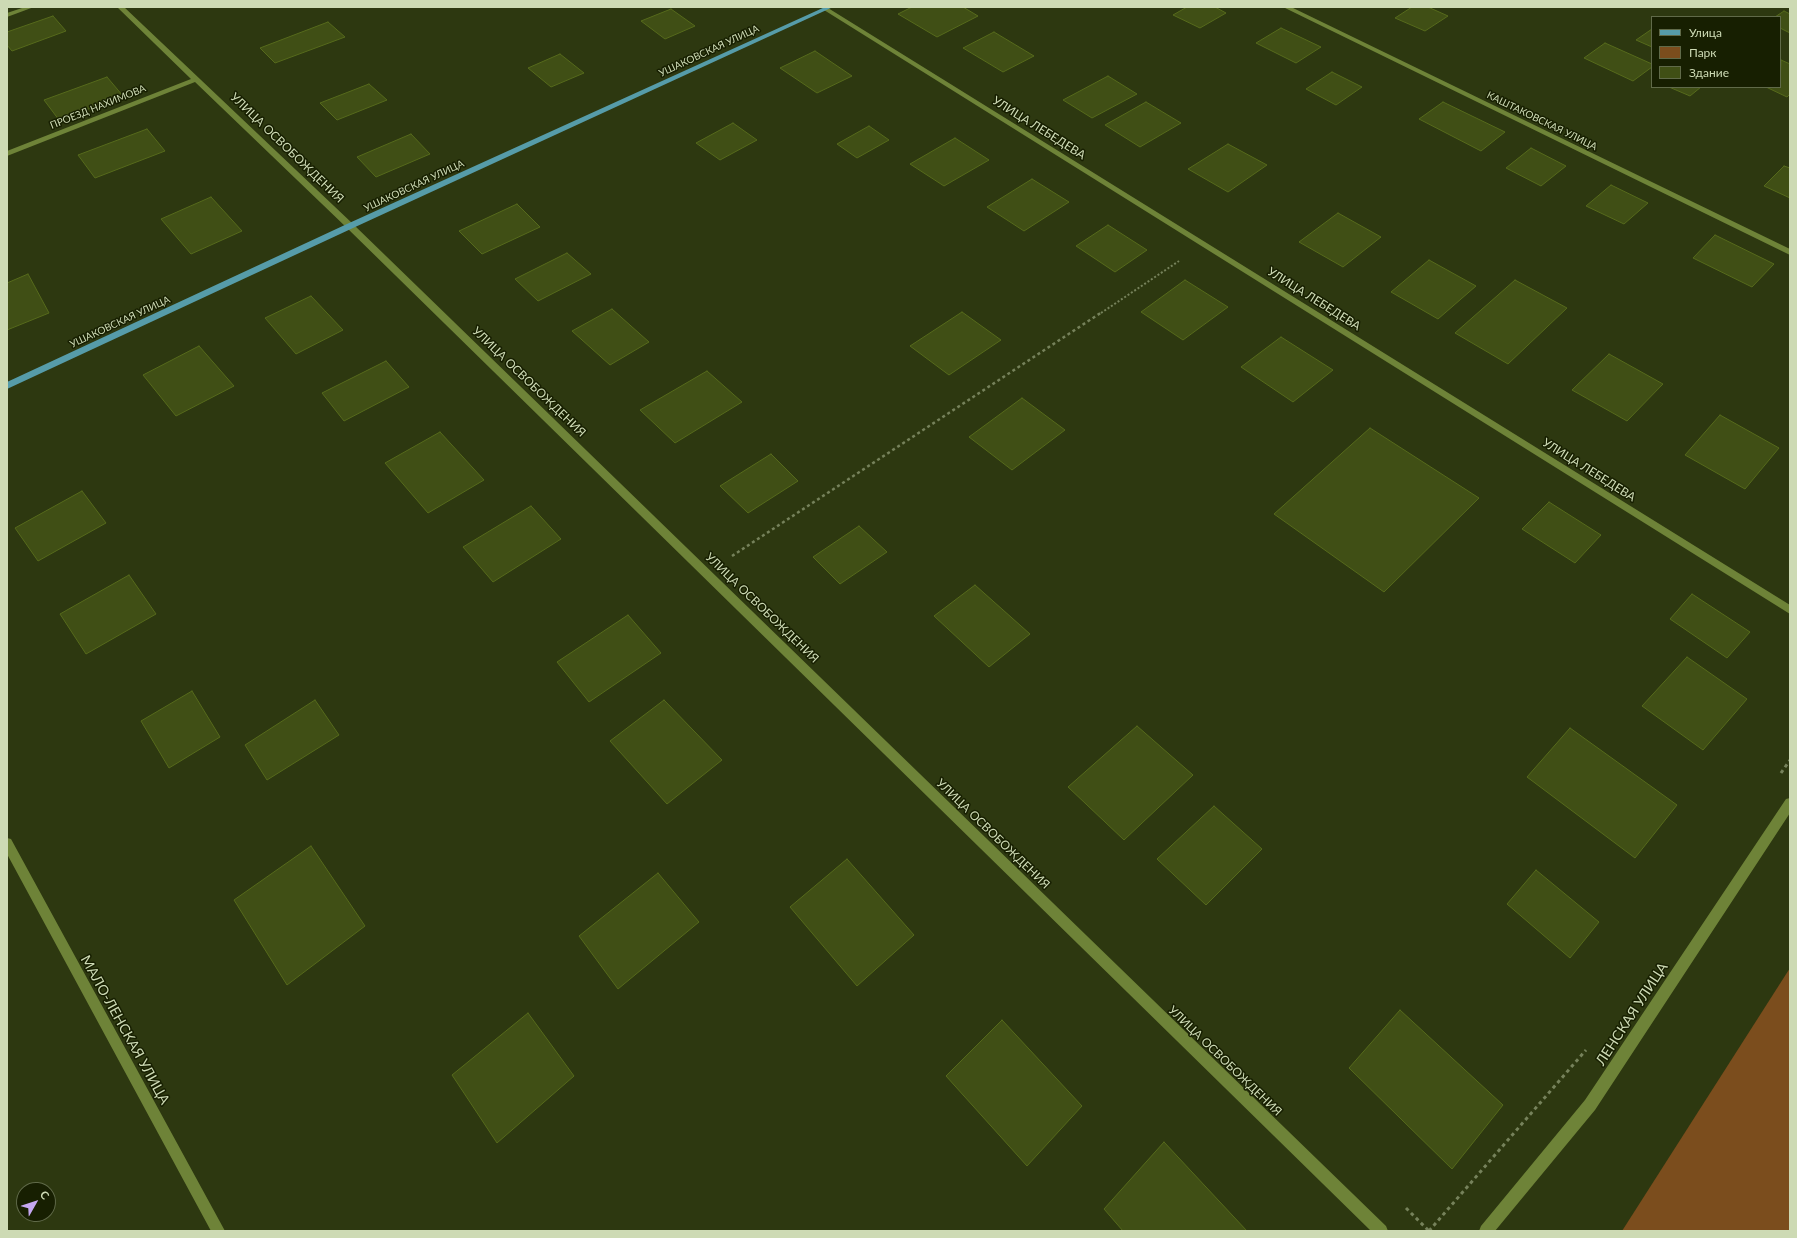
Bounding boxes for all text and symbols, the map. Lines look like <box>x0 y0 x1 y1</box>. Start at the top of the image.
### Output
legend <box>1651 16 1781 88</box>
street label: УШАКОВСКАЯ УЛИЦА <box>657 23 761 79</box>
text: Улица <box>1689 25 1722 40</box>
text: Парк <box>1689 45 1717 60</box>
text: Здание <box>1689 65 1729 80</box>
street label: ПРОЕЗД НАХИМОВА <box>48 82 148 132</box>
street label: КАШТАКОВСКАЯ УЛИЦА <box>1485 89 1599 153</box>
street label: УЛИЦА ОСВОБОЖДЕНИЯ <box>227 90 347 206</box>
street label: УЛИЦА ЛЕБЕДЕВА <box>990 93 1088 163</box>
street label: УШАКОВСКАЯ УЛИЦА <box>362 158 466 214</box>
street label: УЛИЦА ЛЕБЕДЕВА <box>1265 264 1363 334</box>
street label: УШАКОВСКАЯ УЛИЦА <box>68 294 172 350</box>
street label: УЛИЦА ОСВОБОЖДЕНИЯ <box>469 324 589 440</box>
street label: УЛИЦА ЛЕБЕДЕВА <box>1540 435 1638 505</box>
street label: УЛИЦА ОСВОБОЖДЕНИЯ <box>702 550 822 666</box>
street label: УЛИЦА ОСВОБОЖДЕНИЯ <box>933 776 1053 892</box>
street label: МАЛО-ЛЕНСКАЯ УЛИЦА <box>77 953 173 1107</box>
street label: ЛЕНСКАЯ УЛИЦА <box>1592 959 1672 1069</box>
street label: УЛИЦА ОСВОБОЖДЕНИЯ <box>1165 1003 1285 1119</box>
north arrow <box>16 1182 56 1222</box>
text: С <box>38 1188 52 1202</box>

